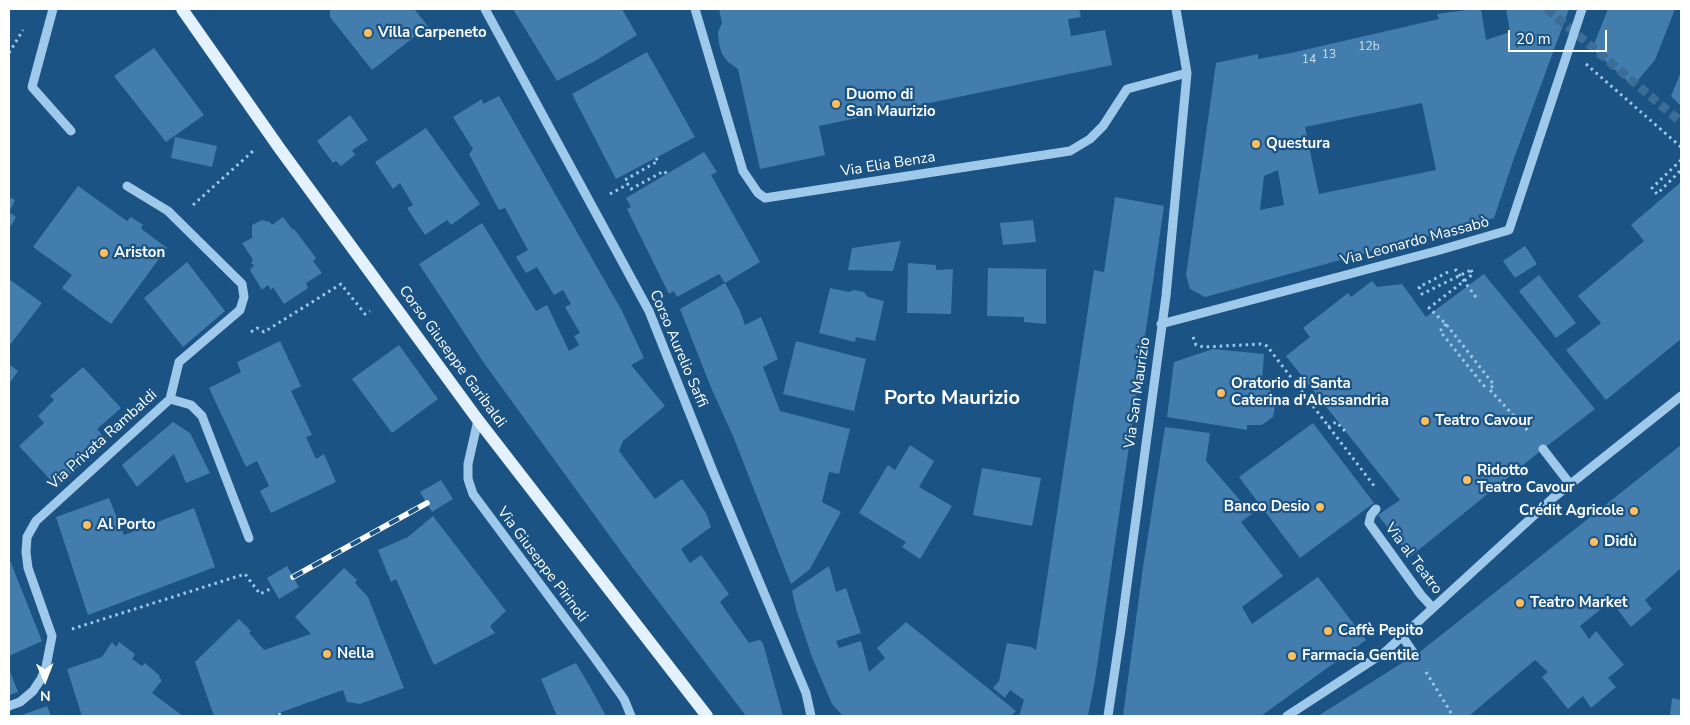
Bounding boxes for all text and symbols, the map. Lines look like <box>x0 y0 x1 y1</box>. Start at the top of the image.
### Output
scale bar <box>1510 20 1609 52</box>
place label: Villa Carpeneto <box>378 24 487 42</box>
marker: Villa Carpeneto <box>362 27 374 39</box>
text: 20 m <box>1516 29 1551 49</box>
house number: 12b <box>1358 40 1380 54</box>
house number: 13 <box>1322 48 1336 62</box>
house number: 14 <box>1302 53 1316 67</box>
place label: Duomo di San Maurizio <box>846 86 936 121</box>
marker: Duomo di San Maurizio <box>830 98 842 110</box>
place label: Questura <box>1266 135 1330 153</box>
marker: Questura <box>1250 138 1262 150</box>
street label: Via Elia Benza <box>839 149 937 181</box>
street label: Via Leonardo Massabò <box>1339 214 1491 270</box>
place label: Ariston <box>114 244 165 262</box>
marker: Ariston <box>98 247 110 259</box>
street label: Corso Giuseppe Garibaldi <box>394 283 510 431</box>
street label: Corso Aurelio Saffi <box>645 288 711 410</box>
street label: Via San Maurizio <box>1121 336 1155 450</box>
place label: Oratorio di Santa Caterina d'Alessandria <box>1231 375 1389 410</box>
street label: Via Privata Rambaldi <box>45 386 161 494</box>
district label: Porto Maurizio <box>884 387 1020 411</box>
marker: Oratorio di Santa Caterina d'Alessandria <box>1215 387 1227 399</box>
place label: Teatro Cavour <box>1435 412 1533 430</box>
marker: Teatro Cavour <box>1419 415 1431 427</box>
place label: Ridotto Teatro Cavour <box>1477 462 1575 497</box>
marker: Ridotto Teatro Cavour <box>1461 474 1473 486</box>
place label: Banco Desio <box>1224 498 1310 516</box>
marker: Banco Desio <box>1314 501 1326 513</box>
place label: Crédit Agricole <box>1519 502 1624 520</box>
street label: Via Giuseppe Pirinoli <box>493 504 591 626</box>
marker: Crédit Agricole <box>1628 505 1640 517</box>
place label: Al Porto <box>97 516 156 534</box>
marker: Al Porto <box>81 519 93 531</box>
street label: Via al Teatro <box>1380 520 1446 598</box>
place label: Didù <box>1604 533 1637 551</box>
marker: Didù <box>1588 536 1600 548</box>
place label: Teatro Market <box>1530 594 1628 612</box>
marker: Teatro Market <box>1514 597 1526 609</box>
place label: Caffè Pepito <box>1338 622 1423 640</box>
marker: Caffè Pepito <box>1322 625 1334 637</box>
place label: Nella <box>337 645 374 663</box>
place label: Farmacia Gentile <box>1302 647 1419 665</box>
marker: Nella <box>321 648 333 660</box>
marker: Farmacia Gentile <box>1286 650 1298 662</box>
north arrow <box>20 655 70 705</box>
text: N <box>40 686 51 705</box>

